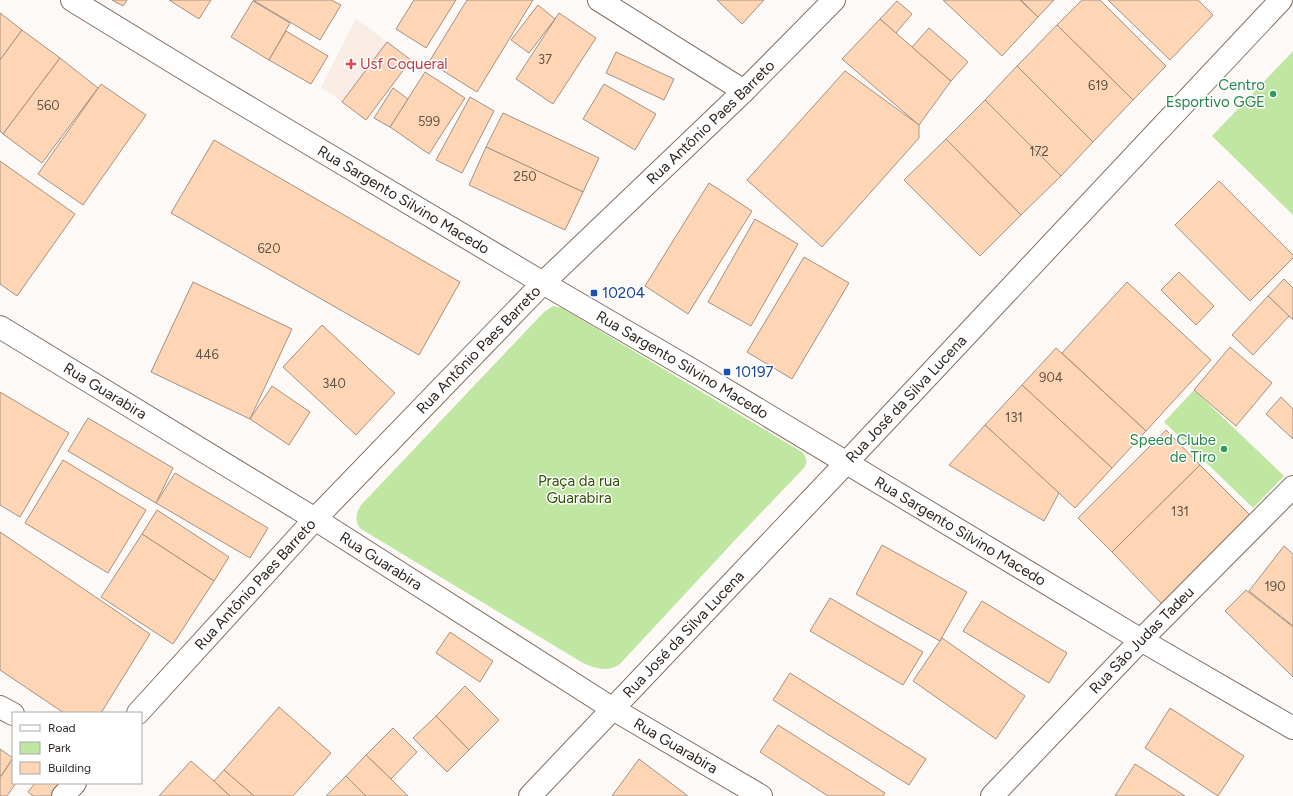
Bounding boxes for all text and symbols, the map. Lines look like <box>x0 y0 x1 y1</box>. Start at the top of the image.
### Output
house number: 37 <box>538 52 552 67</box>
place label: Usf Coqueral <box>360 55 448 73</box>
street label: Rua Antônio Paes Barreto <box>643 56 779 188</box>
marker: Usf Coqueral <box>345 58 357 70</box>
place label: Centro Esportivo GGE <box>1166 76 1265 111</box>
house number: 619 <box>1088 78 1108 93</box>
marker: Centro Esportivo GGE <box>1268 89 1278 99</box>
house number: 560 <box>36 98 60 113</box>
house number: 599 <box>418 114 440 129</box>
street label: Rua Sargento Silvino Macedo <box>314 142 493 258</box>
house number: 172 <box>1029 144 1049 159</box>
house number: 250 <box>513 169 537 184</box>
house number: 620 <box>258 241 280 256</box>
street label: Rua Antônio Paes Barreto <box>413 282 545 417</box>
place label: 10204 <box>602 284 645 302</box>
marker: 10204 <box>589 288 599 298</box>
street label: Rua Sargento Silvino Macedo <box>593 307 772 423</box>
street label: Rua José da Silva Lucena <box>842 331 970 466</box>
house number: 446 <box>195 347 219 362</box>
street label: Rua Guarabira <box>60 359 150 423</box>
place label: 10197 <box>735 363 774 381</box>
marker: 10197 <box>722 367 732 377</box>
house number: 904 <box>1039 370 1063 385</box>
house number: 340 <box>322 376 346 391</box>
house number: 131 <box>1005 410 1023 425</box>
place label: Speed Clube de Tiro <box>1130 431 1216 466</box>
marker: Speed Clube de Tiro <box>1219 444 1229 454</box>
park label: Praça da rua Guarabira <box>538 472 620 507</box>
street label: Rua Sargento Silvino Macedo <box>871 473 1049 590</box>
house number: 131 <box>1171 504 1189 519</box>
street label: Rua Antônio Paes Barreto <box>191 515 320 654</box>
street label: Rua Guarabira <box>336 528 425 594</box>
street label: Rua José da Silva Lucena <box>619 567 748 701</box>
house number: 190 <box>1264 579 1286 594</box>
street label: Rua São Judas Tadeu <box>1086 583 1198 697</box>
legend <box>12 712 142 784</box>
street label: Rua Guarabira <box>630 714 721 777</box>
text: Road <box>48 721 76 735</box>
text: Park <box>48 741 71 755</box>
text: Building <box>48 761 91 775</box>

